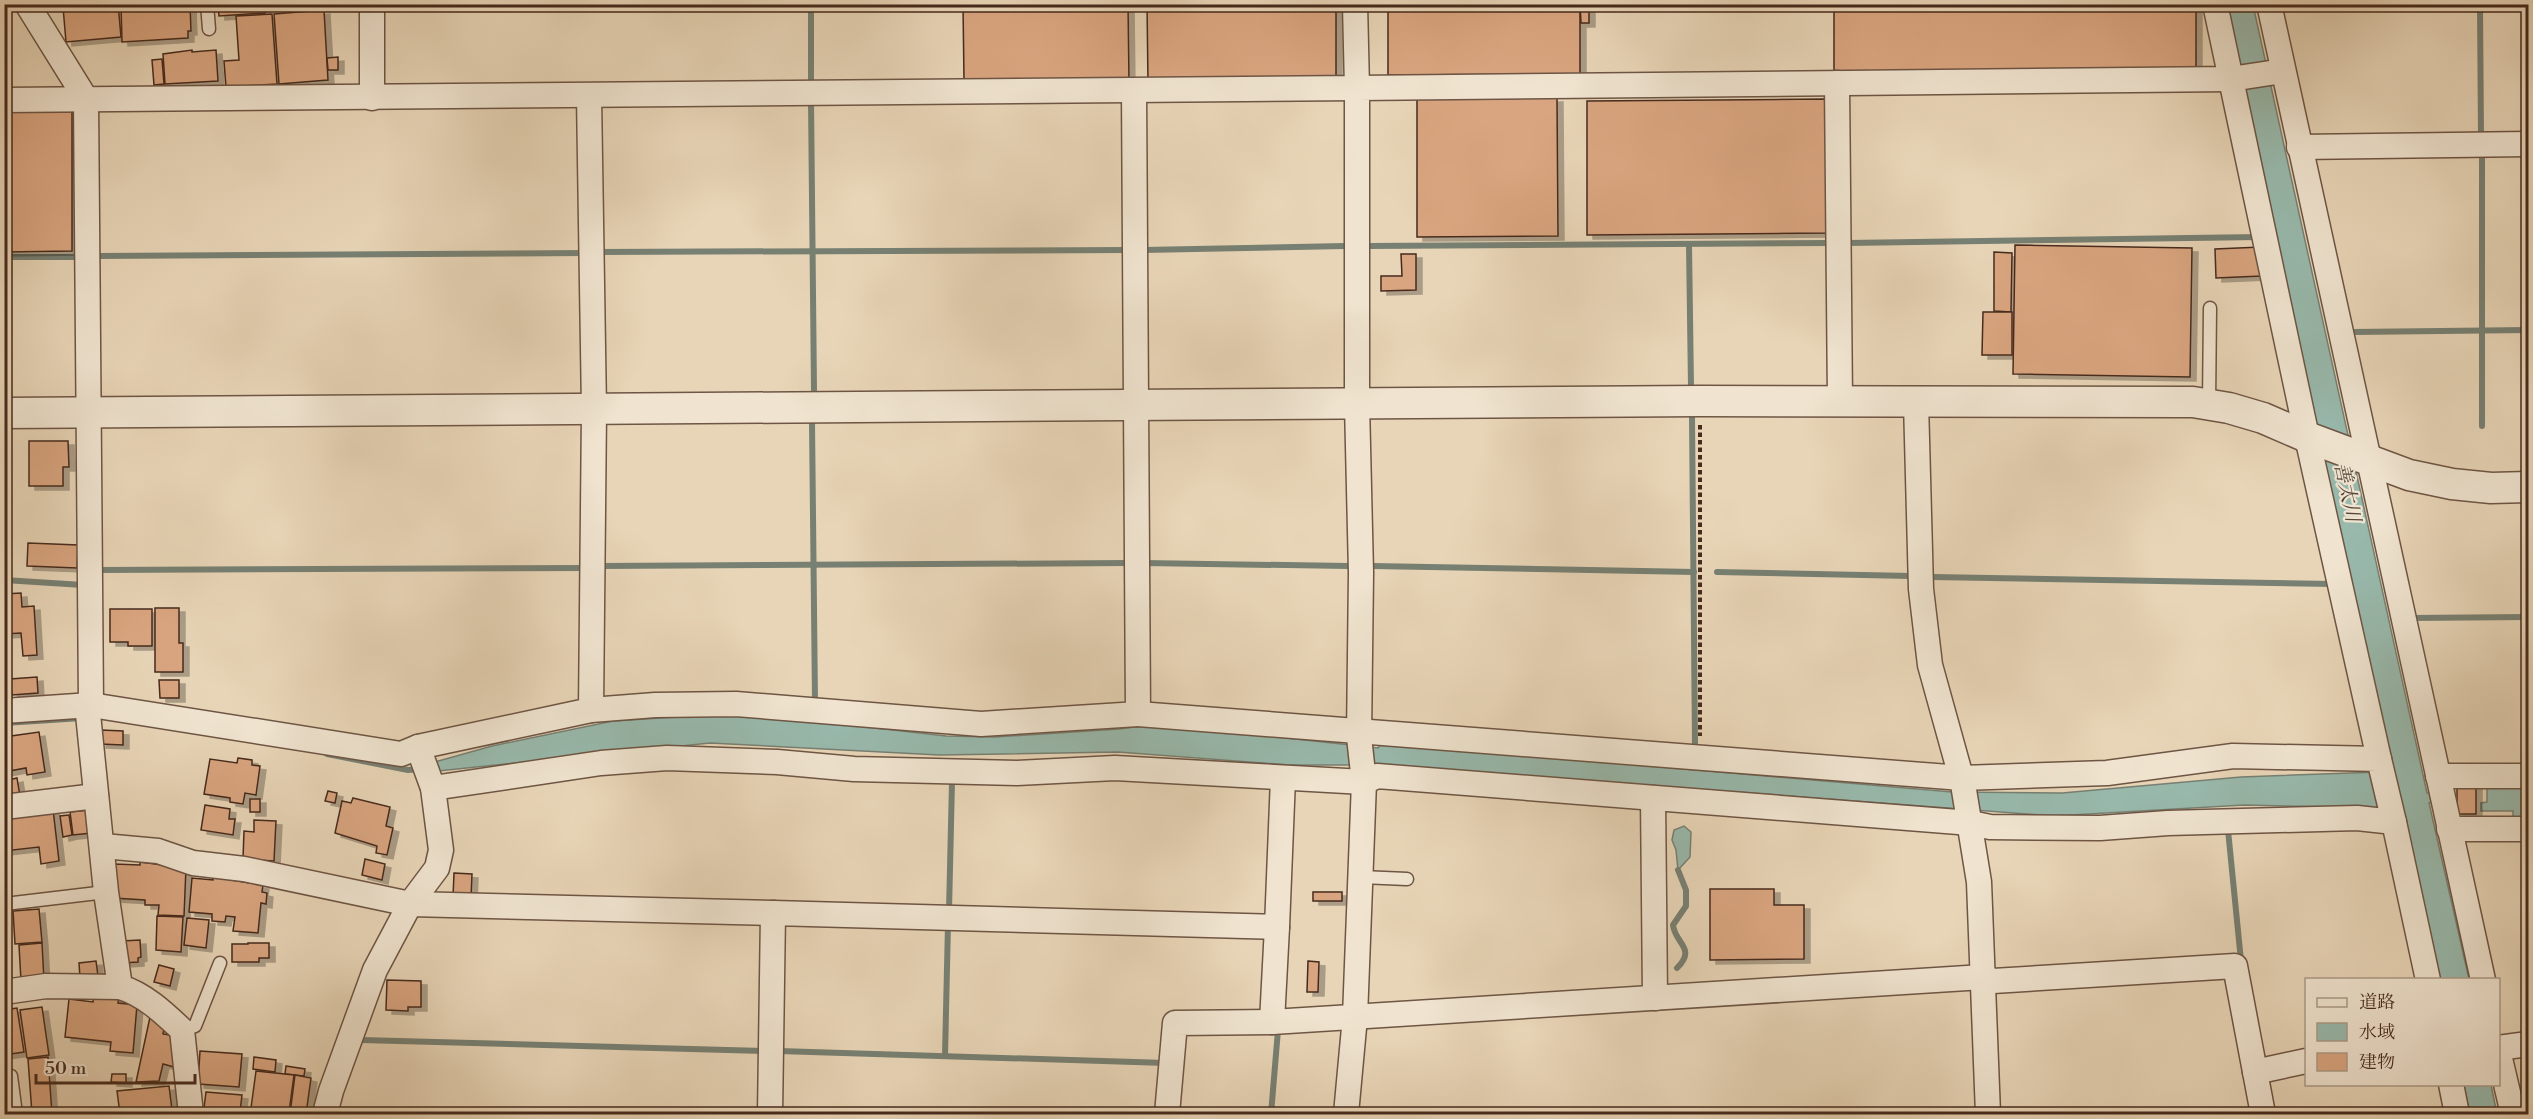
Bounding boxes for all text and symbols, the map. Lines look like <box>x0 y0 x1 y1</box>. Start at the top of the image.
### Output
water label: 善太川 <box>2328 460 2365 526</box>
legend <box>2305 978 2500 1086</box>
text: 道路 <box>2359 991 2395 1014</box>
text: 水域 <box>2359 1021 2395 1044</box>
scale bar <box>36 1047 195 1085</box>
text: 建物 <box>2359 1051 2395 1074</box>
text: 50 m <box>45 1057 87 1080</box>

